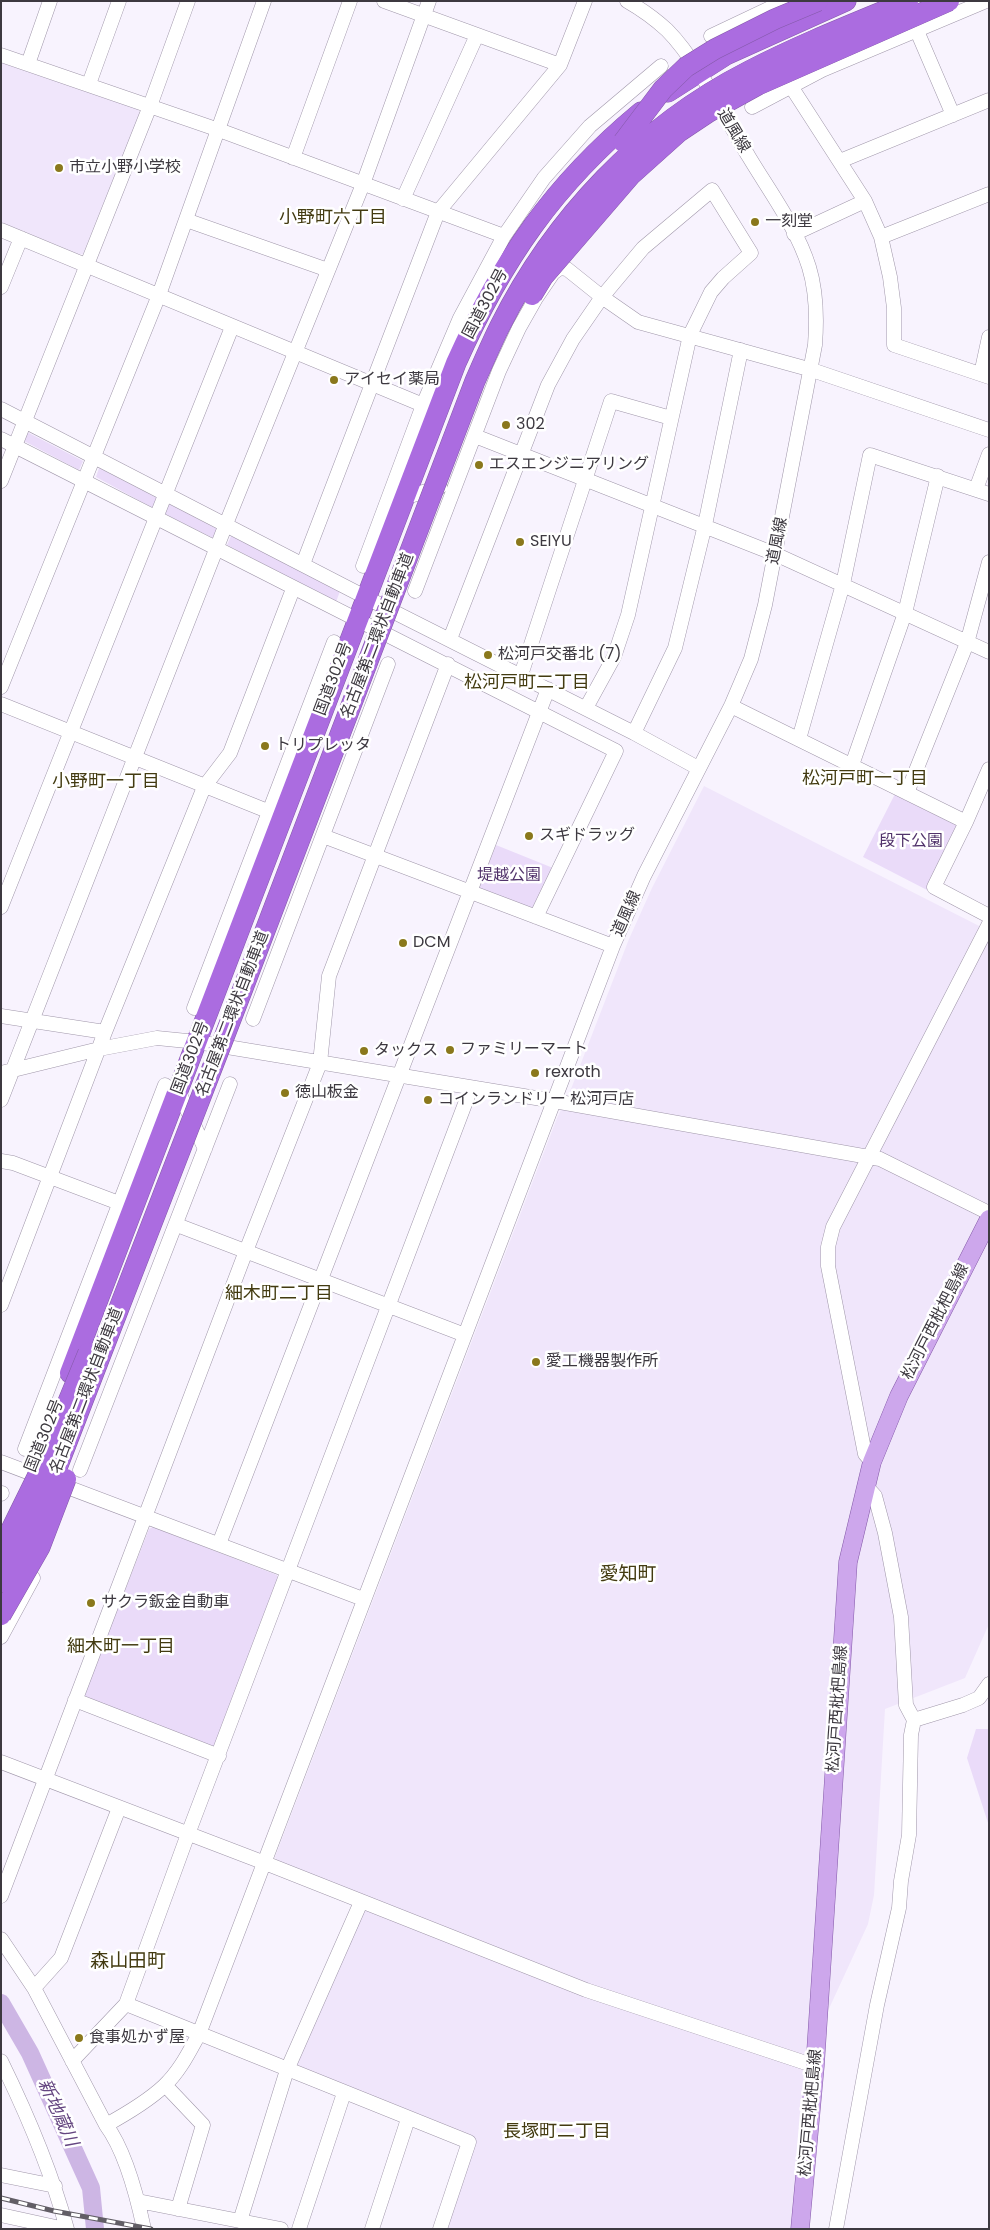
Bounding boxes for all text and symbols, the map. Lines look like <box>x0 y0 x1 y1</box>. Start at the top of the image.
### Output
street label: 道風線 <box>712 105 754 157</box>
place label: 市立小野小学校 <box>69 158 181 178</box>
marker: 市立小野小学校 <box>53 162 65 174</box>
district label: 小野町六丁目 <box>279 207 387 229</box>
place label: 一刻堂 <box>765 212 813 232</box>
marker: 一刻堂 <box>749 216 761 228</box>
street label: 国道302号 <box>460 266 512 342</box>
place label: アイセイ薬局 <box>344 370 440 390</box>
marker: アイセイ薬局 <box>328 374 340 386</box>
place label: 302 <box>516 415 545 435</box>
marker: 302 <box>500 419 512 431</box>
place label: エスエンジニアリング <box>489 455 649 475</box>
marker: エスエンジニアリング <box>473 459 485 471</box>
street label: 道風線 <box>764 516 792 566</box>
place label: SEIYU <box>530 532 572 552</box>
marker: SEIYU <box>514 536 526 548</box>
street label: 名古屋第二環状自動車道 <box>338 550 418 722</box>
street label: 国道302号 <box>311 640 357 718</box>
place label: 松河戸交番北 (7) <box>498 645 622 665</box>
marker: 松河戸交番北 (7) <box>482 649 494 661</box>
district label: 松河戸町二丁目 <box>464 672 590 694</box>
place label: トリプレッタ <box>275 736 371 756</box>
marker: トリプレッタ <box>259 740 271 752</box>
district label: 松河戸町一丁目 <box>802 768 928 790</box>
district label: 小野町一丁目 <box>52 771 160 793</box>
place label: スギドラッグ <box>539 826 635 846</box>
marker: スギドラッグ <box>523 830 535 842</box>
park label: 段下公園 <box>879 832 943 852</box>
park label: 堤越公園 <box>477 866 541 886</box>
street label: 道風線 <box>608 888 646 940</box>
street label: 名古屋第二環状自動車道 <box>193 928 273 1100</box>
place label: DCM <box>413 933 450 953</box>
marker: DCM <box>397 937 409 949</box>
street label: 国道302号 <box>168 1019 214 1097</box>
place label: ファミリーマート <box>460 1040 588 1060</box>
place label: タックス <box>374 1041 438 1061</box>
marker: ファミリーマート <box>444 1044 456 1056</box>
marker: タックス <box>358 1045 370 1057</box>
place label: rexroth <box>545 1063 601 1083</box>
marker: rexroth <box>529 1067 541 1079</box>
place label: 徳山板金 <box>295 1083 359 1103</box>
marker: 徳山板金 <box>279 1087 291 1099</box>
place label: コインランドリー 松河戸店 <box>438 1090 634 1110</box>
marker: コインランドリー 松河戸店 <box>422 1094 434 1106</box>
street label: 松河戸西枇杷島線 <box>898 1261 974 1383</box>
district label: 細木町二丁目 <box>225 1283 333 1305</box>
street label: 名古屋第二環状自動車道 <box>47 1305 127 1477</box>
place label: 愛工機器製作所 <box>546 1352 658 1372</box>
marker: 愛工機器製作所 <box>530 1356 542 1368</box>
street label: 国道302号 <box>22 1397 68 1475</box>
district label: 愛知町 <box>600 1564 656 1586</box>
place label: サクラ鈑金自動車 <box>101 1593 229 1613</box>
marker: サクラ鈑金自動車 <box>85 1597 97 1609</box>
district label: 細木町一丁目 <box>67 1636 175 1658</box>
street label: 松河戸西枇杷島線 <box>824 1644 852 1774</box>
district label: 森山田町 <box>90 1951 166 1973</box>
place label: 食事処かず屋 <box>89 2028 185 2048</box>
marker: 食事処かず屋 <box>73 2032 85 2044</box>
street label: 松河戸西枇杷島線 <box>796 2048 826 2178</box>
water label: 新地蔵川 <box>32 2076 82 2150</box>
district label: 長塚町二丁目 <box>503 2121 611 2143</box>

